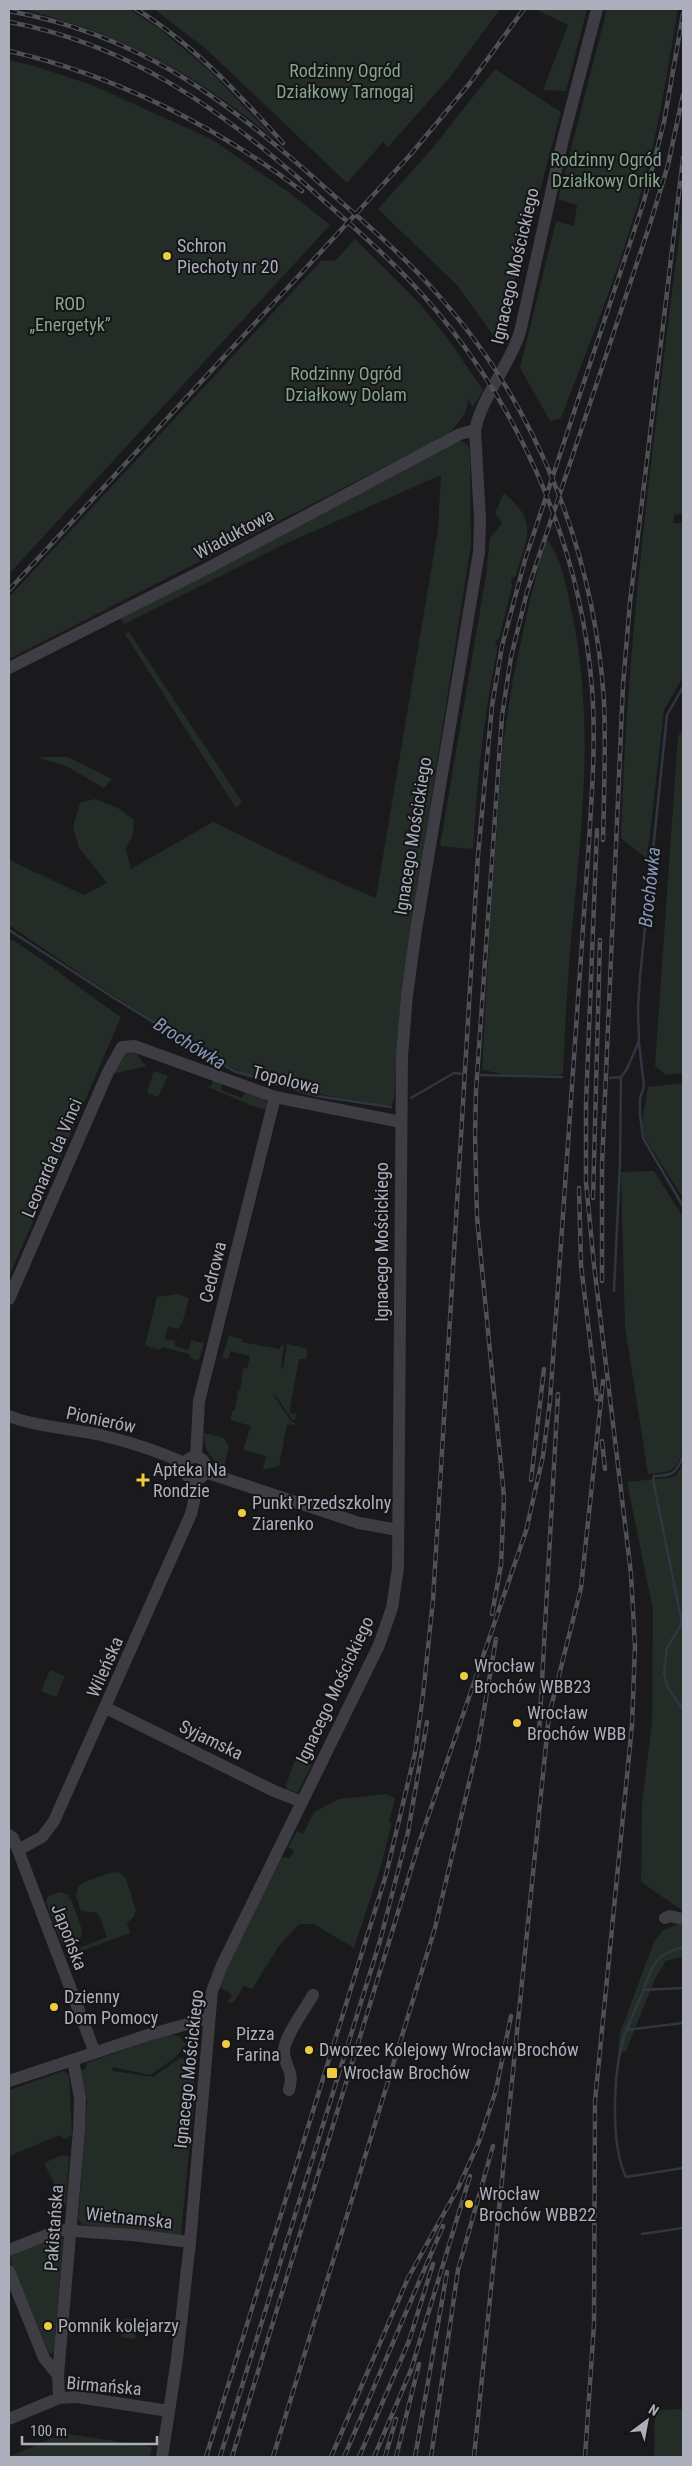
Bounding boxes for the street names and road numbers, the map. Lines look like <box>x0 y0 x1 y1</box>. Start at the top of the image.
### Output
street label: Ignacego Mościckiego <box>486 186 543 346</box>
street label: Wiaduktowa <box>191 504 277 563</box>
street label: Ignacego Mościckiego <box>390 755 435 916</box>
street label: Topolowa <box>250 1061 322 1098</box>
street label: Leonarda da Vinci <box>17 1095 86 1221</box>
street label: Ignacego Mościckiego <box>371 1162 392 1322</box>
street label: Cedrowa <box>195 1239 230 1305</box>
street label: Pionierów <box>64 1402 138 1437</box>
street label: Ignacego Mościckiego <box>291 1613 378 1767</box>
street label: Wileńska <box>82 1633 127 1700</box>
street label: Syjamska <box>176 1715 246 1764</box>
street label: Japońska <box>47 1901 92 1973</box>
street label: Ignacego Mościckiego <box>170 1988 207 2149</box>
street label: Pakistańska <box>40 2184 67 2272</box>
street label: Wietnamska <box>84 2202 174 2233</box>
street label: Birmańska <box>66 2372 142 2399</box>

